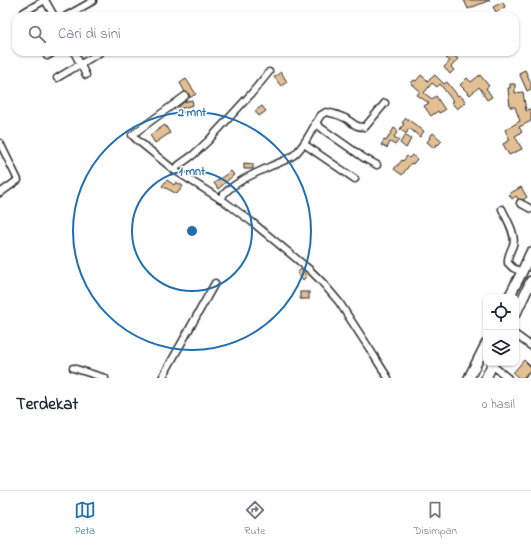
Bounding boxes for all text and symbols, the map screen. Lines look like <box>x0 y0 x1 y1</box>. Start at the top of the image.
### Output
search box <box>12 12 519 56</box>
icon: search <box>26 23 48 45</box>
text: Cari di sini <box>58 23 121 45</box>
text: 2 mnt <box>177 104 207 122</box>
text: 1 mnt <box>179 163 206 181</box>
centre of rings <box>185 224 199 238</box>
map controls <box>483 294 519 366</box>
button: locate <box>483 294 519 330</box>
button: layers <box>483 330 519 366</box>
text: Terdekat <box>16 392 78 417</box>
text: 0 hasil <box>482 395 515 414</box>
tab: Peta <box>74 499 96 539</box>
tab: Rute <box>244 499 266 539</box>
tab: Disimpan <box>414 499 457 539</box>

